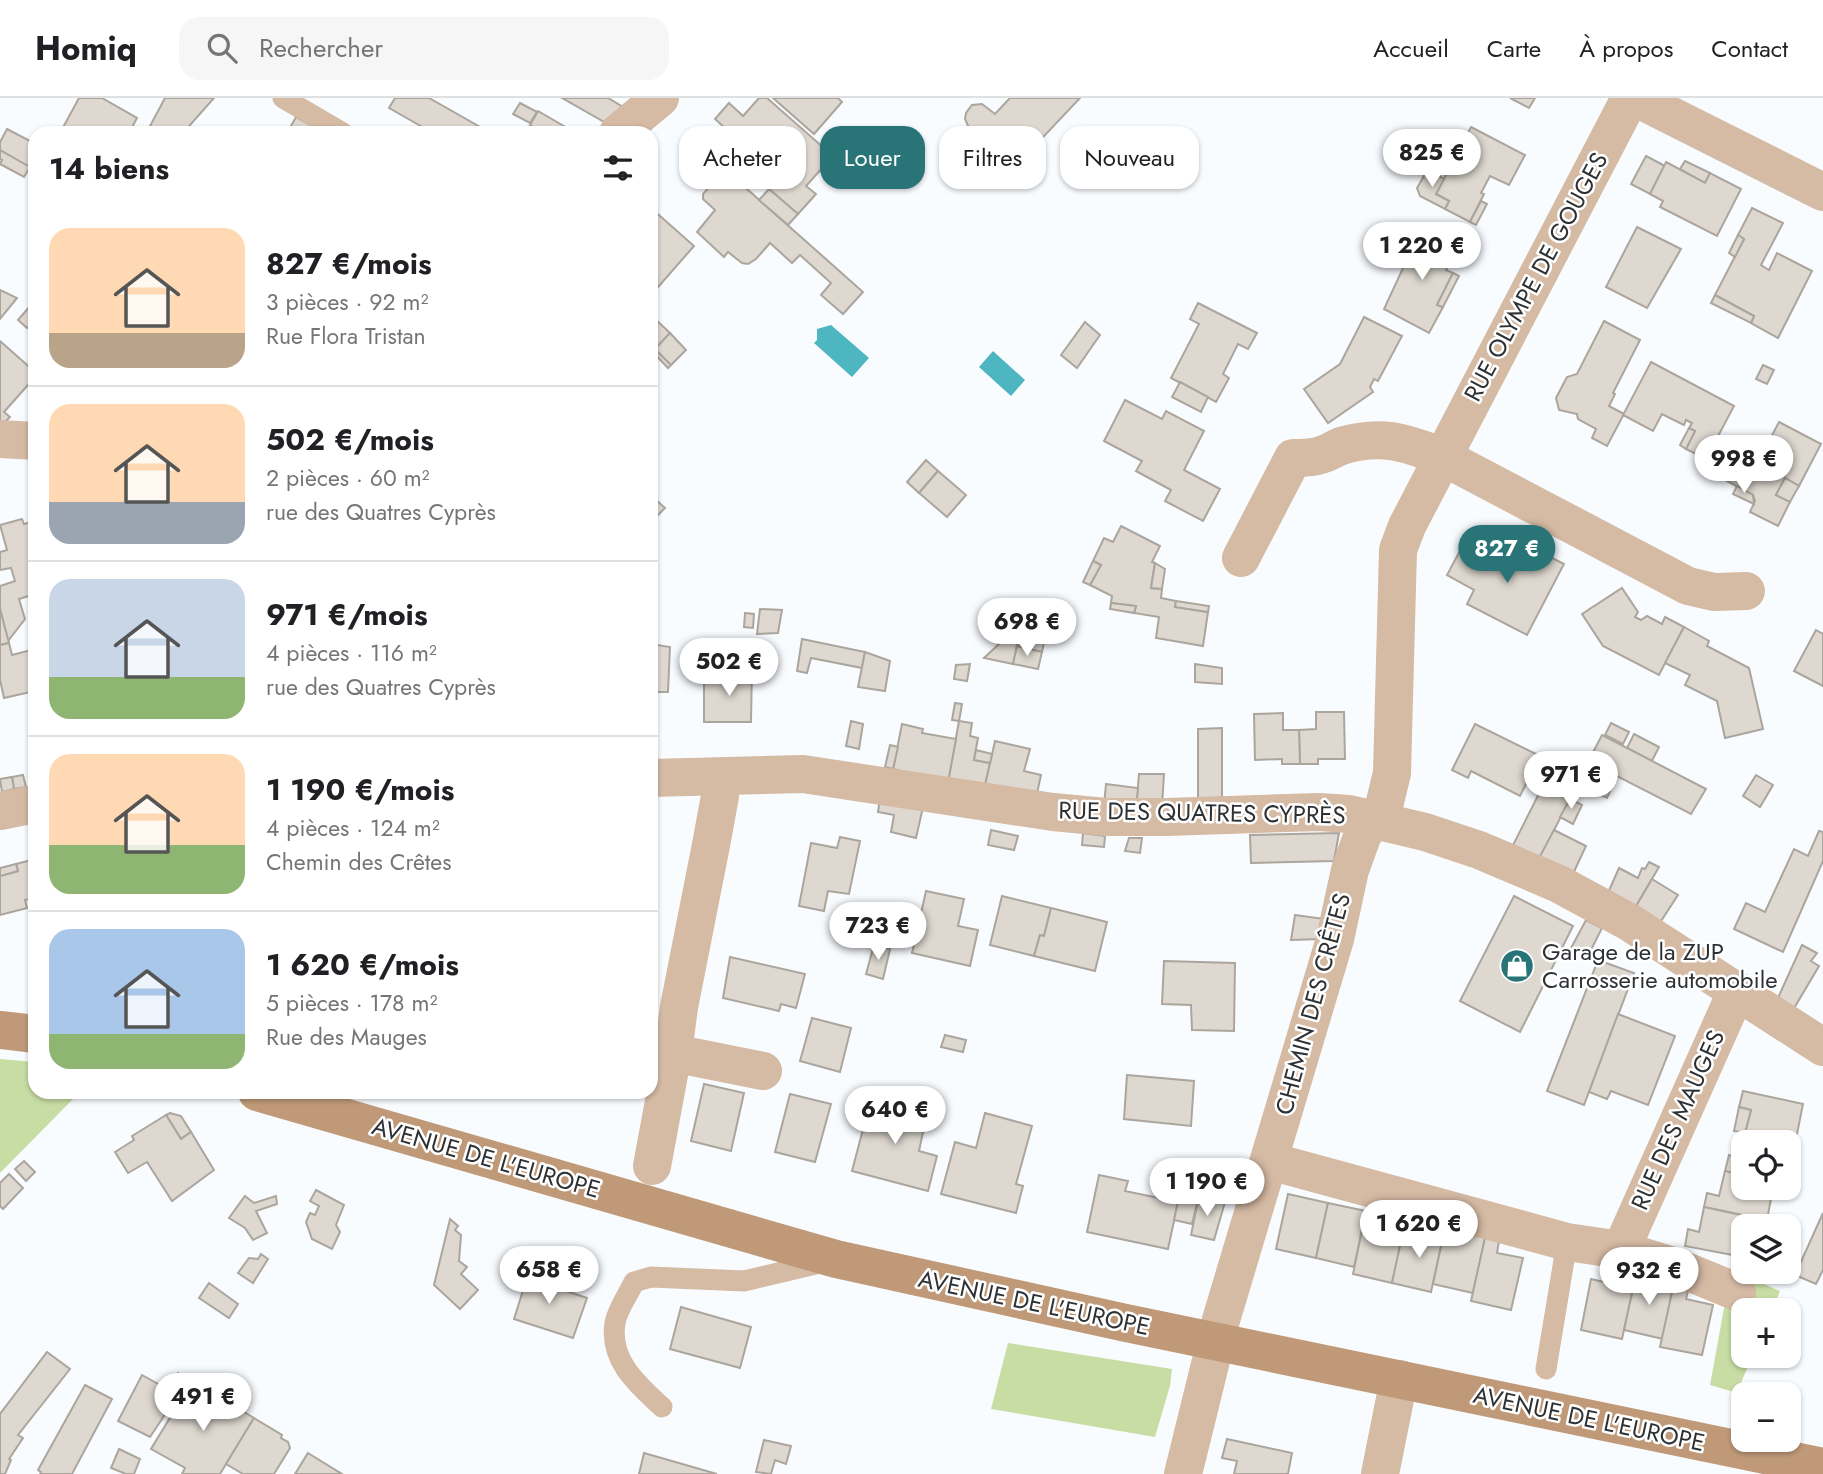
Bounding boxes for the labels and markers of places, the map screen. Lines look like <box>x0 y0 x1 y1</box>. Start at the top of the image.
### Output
pin: 825 € <box>1383 130 1481 189</box>
pin: 1 220 € <box>1357 222 1487 282</box>
pin: 998 € <box>1695 436 1793 495</box>
pin: 827 € <box>1458 526 1556 585</box>
pin: 698 € <box>978 598 1076 658</box>
pin: 502 € <box>680 638 778 698</box>
pin: 971 € <box>1522 752 1620 811</box>
pin: 723 € <box>829 902 927 962</box>
place label: Garage de la ZUP Carrosserie automobile <box>1542 934 1778 997</box>
shop icon: Garage de la ZUP Carrosserie automobile <box>1498 947 1536 985</box>
pin: 640 € <box>846 1086 944 1146</box>
pin: 1 190 € <box>1142 1158 1272 1218</box>
pin: 1 620 € <box>1354 1200 1484 1260</box>
pin: 658 € <box>500 1246 598 1306</box>
pin: 932 € <box>1600 1248 1698 1307</box>
pin: 491 € <box>154 1374 252 1433</box>

